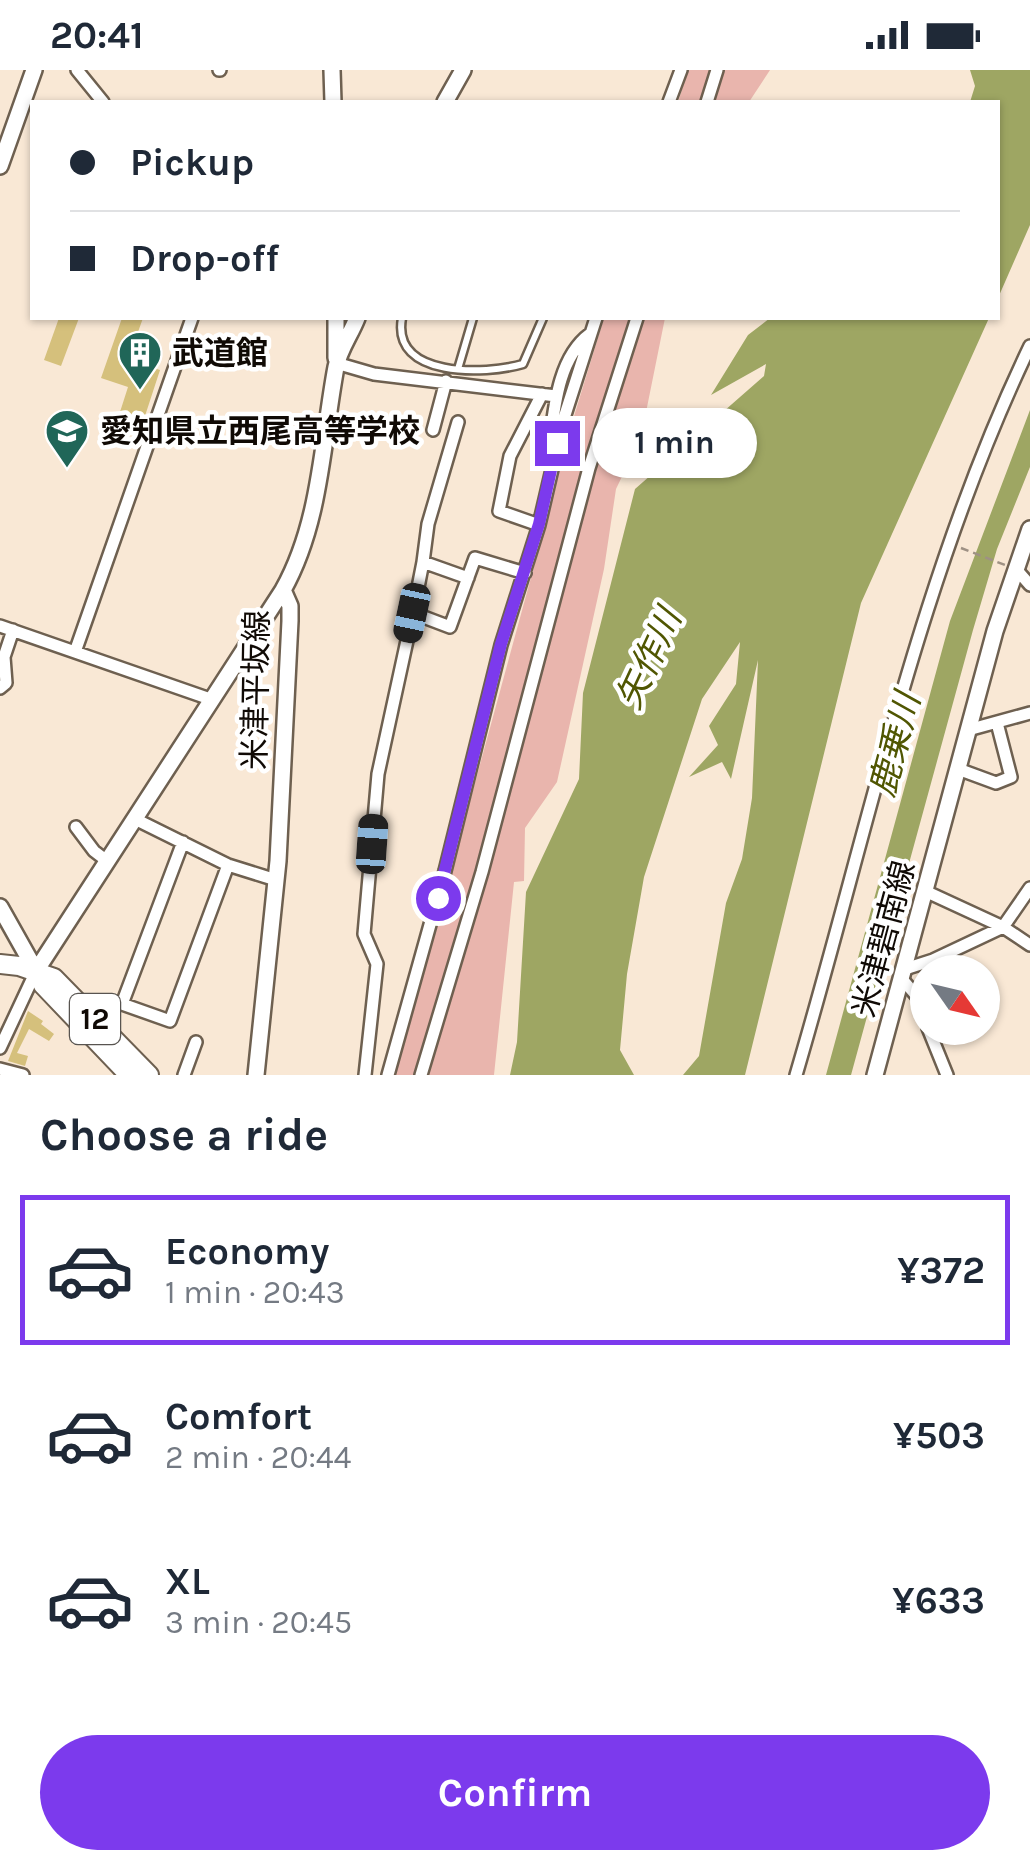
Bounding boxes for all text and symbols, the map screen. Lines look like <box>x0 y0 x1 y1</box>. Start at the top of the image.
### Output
text: 20:41 <box>50 13 143 58</box>
text: Pickup <box>130 140 254 185</box>
text: Drop-off <box>130 236 279 281</box>
building icon: 武道館 <box>117 330 163 391</box>
place label: 武道館 <box>172 335 268 372</box>
school or university icon: 愛知県立西尾高等学校 <box>44 408 90 469</box>
callout: 1 min <box>592 408 757 478</box>
place label: 愛知県立西尾高等学校 <box>100 413 420 450</box>
route end <box>535 421 580 466</box>
text: 1 min <box>634 424 715 461</box>
car <box>391 581 433 645</box>
water label: 矢作川 <box>608 599 691 715</box>
street label: 米津平坂線 <box>236 610 276 770</box>
water label: 鹿乗川 <box>862 685 929 801</box>
car <box>355 813 389 875</box>
street label: 米津碧南線 <box>845 857 923 1021</box>
route start <box>416 876 461 921</box>
north arrow <box>910 955 1000 1045</box>
map controls <box>910 955 1000 1045</box>
road number: 12 <box>70 994 120 1044</box>
text: Choose a ride <box>40 1109 328 1161</box>
icon: car <box>45 1225 135 1315</box>
text: Economy <box>165 1229 329 1274</box>
text: ¥372 <box>897 1248 985 1293</box>
text: 1 min · 20:43 <box>165 1274 345 1311</box>
icon: car <box>45 1390 135 1480</box>
text: Comfort <box>165 1394 312 1439</box>
text: ¥503 <box>893 1413 985 1458</box>
text: 2 min · 20:44 <box>165 1439 352 1476</box>
icon: car <box>45 1555 135 1645</box>
text: XL <box>165 1559 210 1604</box>
text: ¥633 <box>892 1578 985 1623</box>
text: 3 min · 20:45 <box>165 1604 352 1641</box>
button: Confirm <box>40 1735 990 1850</box>

